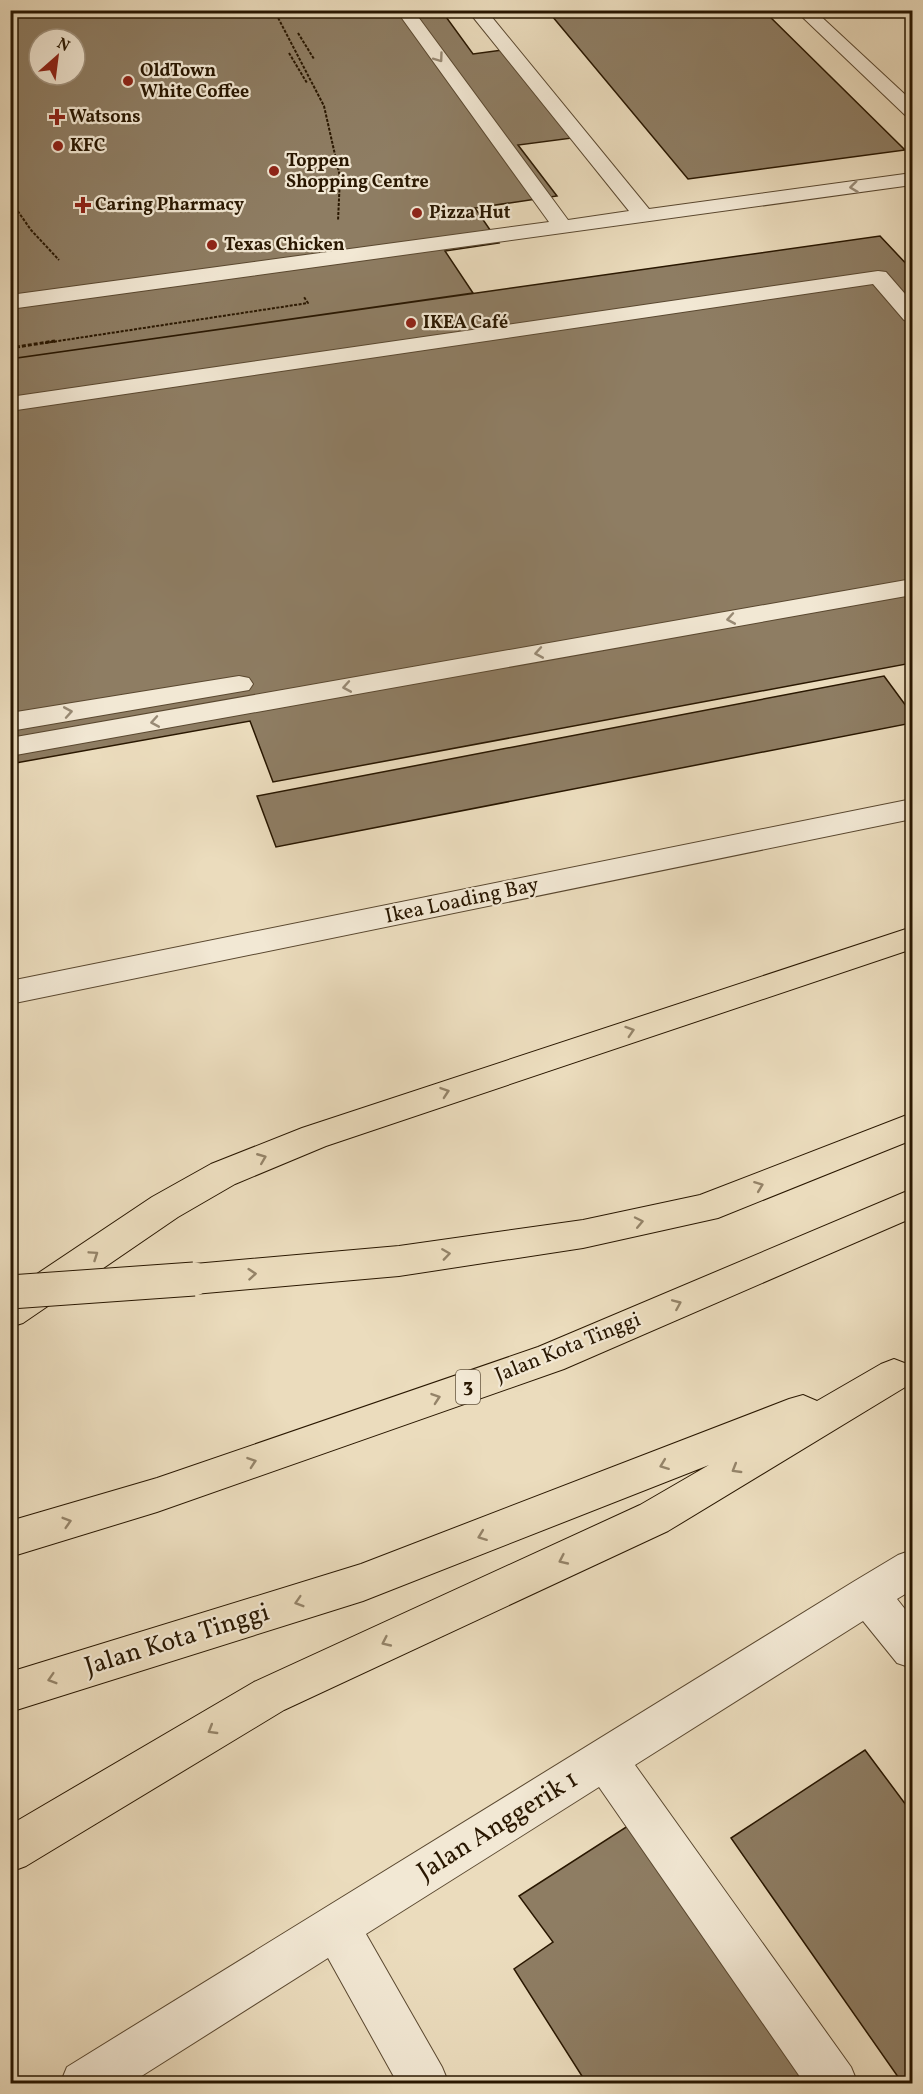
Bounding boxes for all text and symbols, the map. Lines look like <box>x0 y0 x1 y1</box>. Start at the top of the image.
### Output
north arrow <box>27 27 87 87</box>
text: N <box>53 33 74 58</box>
one-way arrow <box>431 51 442 62</box>
place label: OldTown White Coffee <box>140 59 249 105</box>
marker: OldTown White Coffee <box>121 74 135 88</box>
place label: Watsons <box>69 105 141 130</box>
marker: Watsons <box>50 110 64 124</box>
place label: KFC <box>70 134 105 159</box>
marker: KFC <box>51 139 65 153</box>
place label: Toppen Shopping Centre <box>286 149 429 195</box>
marker: Toppen Shopping Centre <box>267 164 281 178</box>
one-way arrow <box>850 180 859 193</box>
place label: Caring Pharmacy <box>95 193 244 218</box>
marker: Caring Pharmacy <box>76 198 90 212</box>
place label: Pizza Hut <box>429 201 511 226</box>
marker: Pizza Hut <box>410 206 424 220</box>
place label: Texas Chicken <box>224 233 345 258</box>
marker: Texas Chicken <box>205 238 219 252</box>
place label: IKEA Café <box>423 311 508 336</box>
marker: IKEA Café <box>404 316 418 330</box>
one-way arrow <box>726 612 736 625</box>
one-way arrow <box>534 646 544 659</box>
one-way arrow <box>342 681 352 693</box>
one-way arrow <box>64 707 73 719</box>
one-way arrow <box>150 715 160 727</box>
street label: Ikea Loading Bay <box>382 870 542 931</box>
one-way arrow <box>624 1025 635 1038</box>
one-way arrow <box>439 1087 450 1100</box>
one-way arrow <box>255 1153 266 1165</box>
one-way arrow <box>754 1181 764 1194</box>
one-way arrow <box>633 1216 643 1229</box>
one-way arrow <box>442 1249 451 1261</box>
one-way arrow <box>87 1252 98 1263</box>
one-way arrow <box>248 1268 257 1281</box>
one-way arrow <box>670 1299 681 1311</box>
street label: Jalan Kota Tinggi <box>491 1306 645 1390</box>
road number: 3 <box>456 1370 480 1404</box>
one-way arrow <box>430 1393 441 1405</box>
one-way arrow <box>246 1456 257 1469</box>
one-way arrow <box>659 1458 670 1470</box>
one-way arrow <box>732 1462 742 1474</box>
one-way arrow <box>61 1517 71 1529</box>
one-way arrow <box>477 1529 488 1541</box>
one-way arrow <box>559 1552 570 1564</box>
street label: Jalan Kota Tinggi <box>80 1595 274 1685</box>
one-way arrow <box>294 1595 305 1607</box>
one-way arrow <box>382 1634 393 1646</box>
one-way arrow <box>48 1672 58 1684</box>
one-way arrow <box>208 1722 218 1734</box>
street label: Jalan Anggerik 1 <box>411 1762 585 1890</box>

